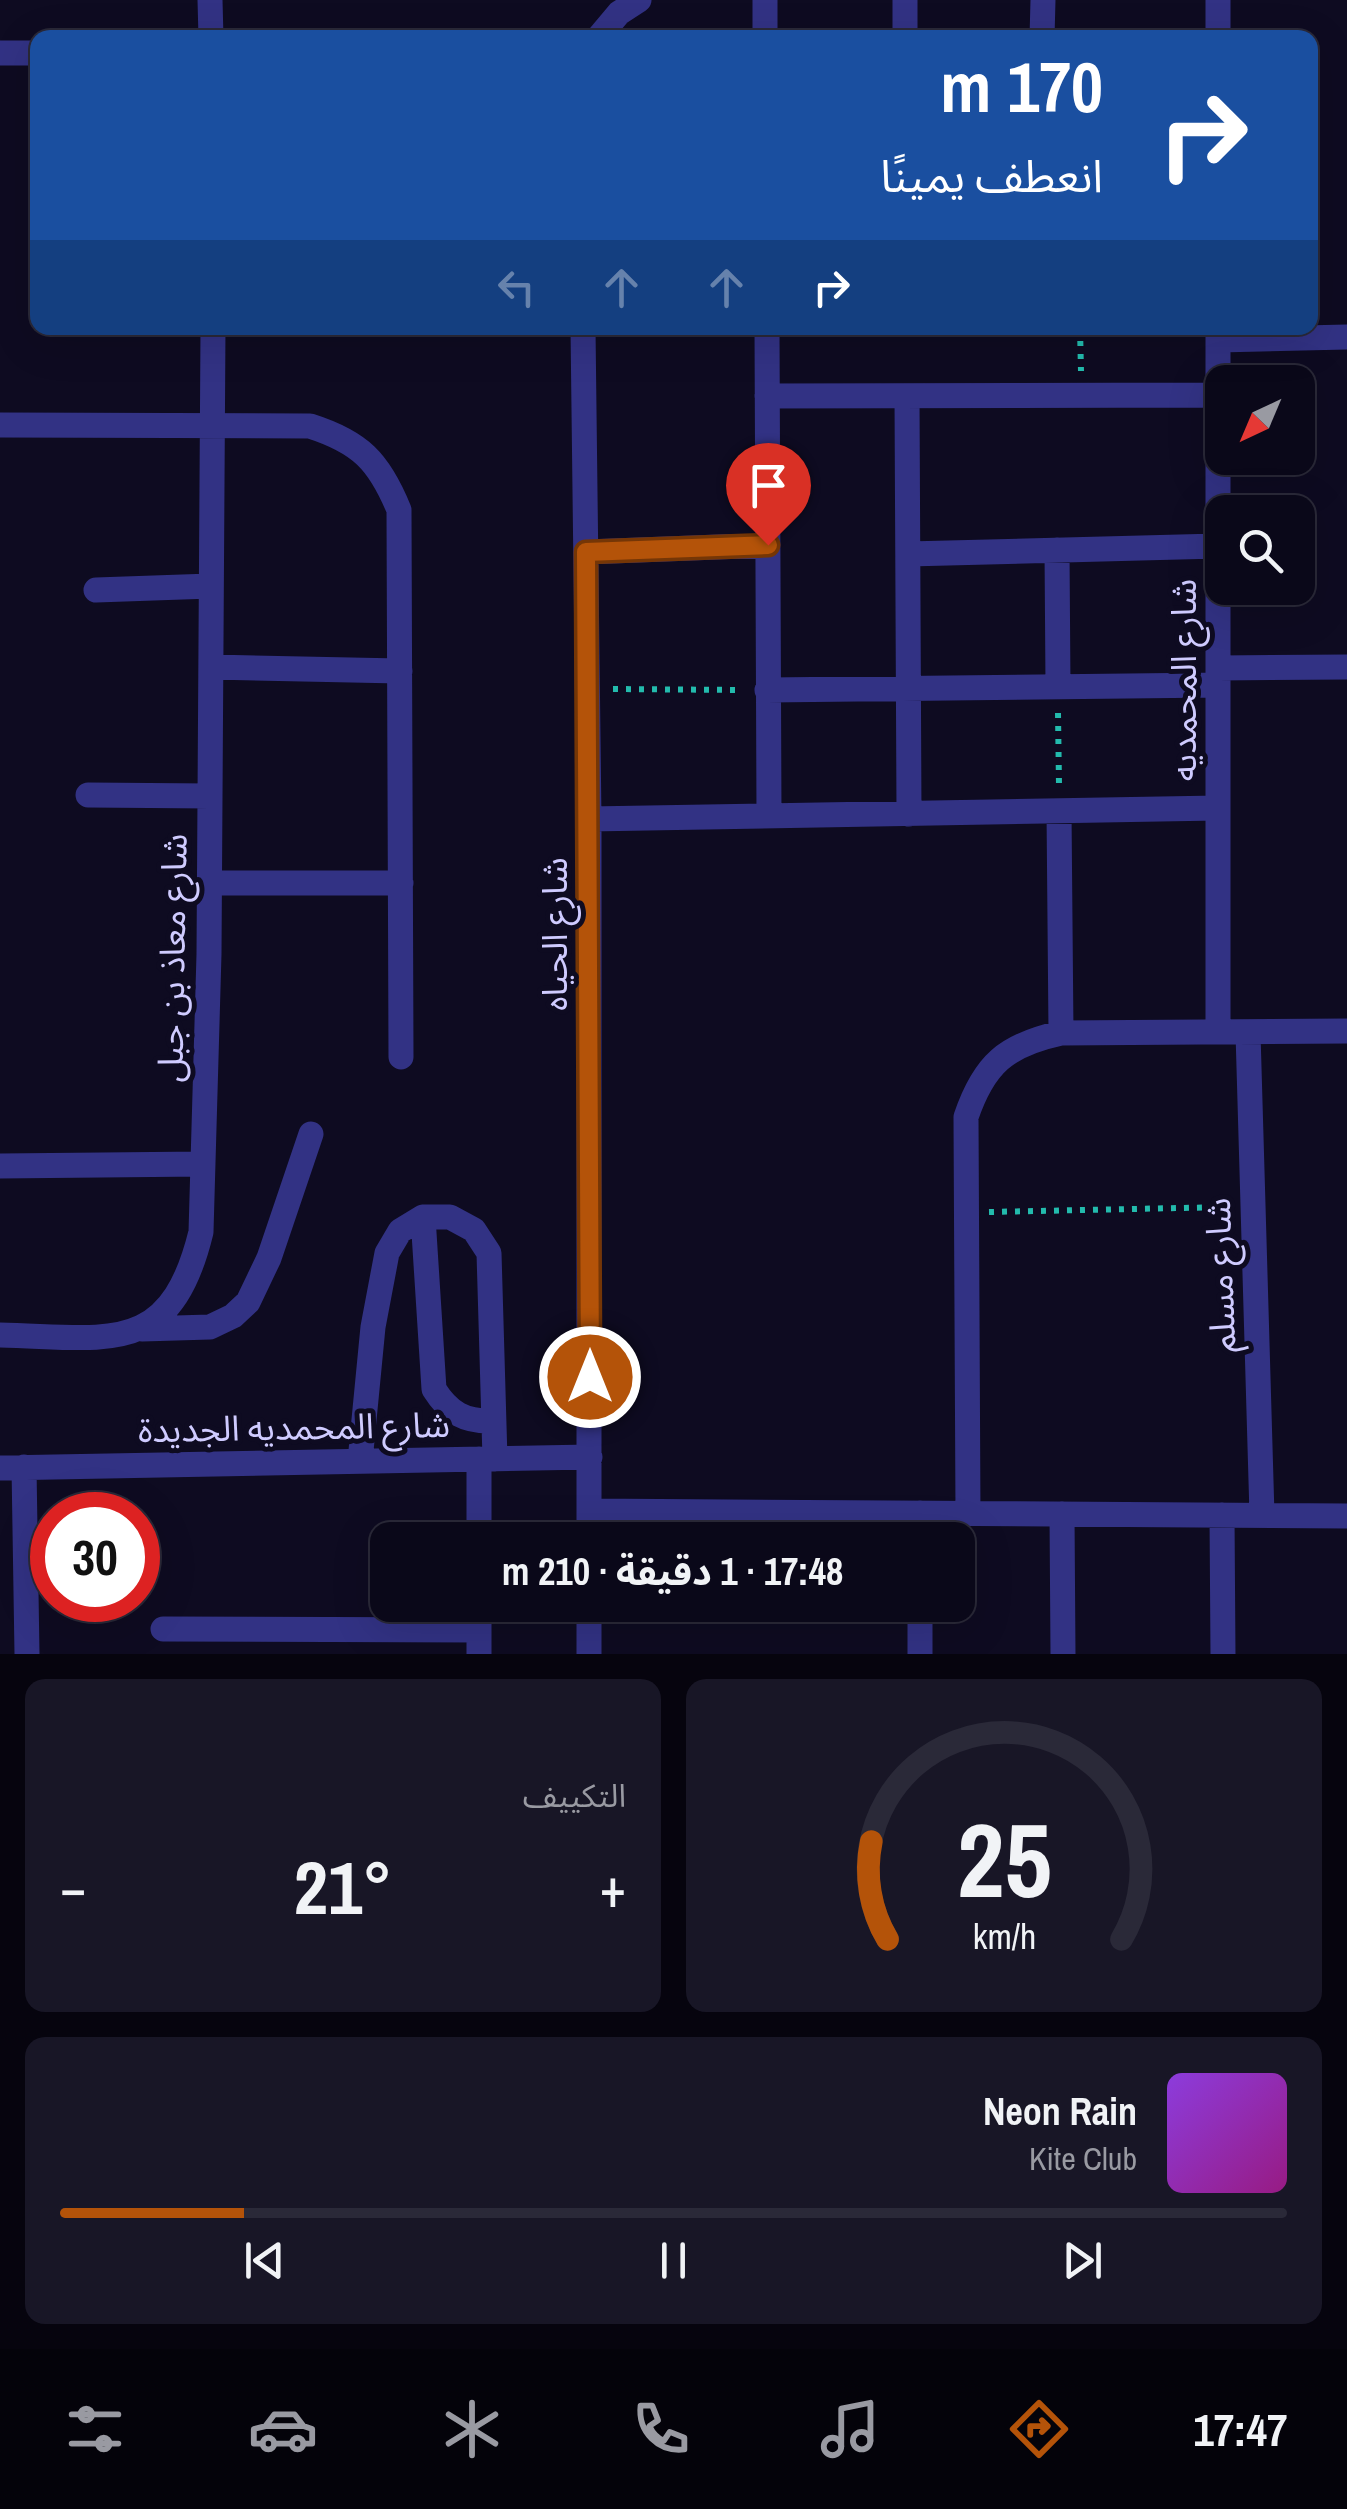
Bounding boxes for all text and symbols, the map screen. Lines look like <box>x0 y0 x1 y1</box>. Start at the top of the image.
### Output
text: 170 m <box>940 40 1103 134</box>
icon: right <box>1138 70 1268 200</box>
text: انعطف يمينًا <box>880 145 1103 206</box>
icon: left <box>489 260 544 315</box>
icon: ahead <box>594 260 649 315</box>
icon: ahead <box>699 260 754 315</box>
icon: right <box>804 260 859 315</box>
north arrow <box>1205 365 1315 475</box>
map controls <box>1205 365 1315 605</box>
pin <box>726 443 811 546</box>
icon: arrive <box>741 458 796 513</box>
button: search <box>1205 495 1315 605</box>
street label: شارع المحمديه <box>1160 579 1210 781</box>
street label: شارع معاذ بن جبل <box>146 833 201 1083</box>
street label: شارع الحياه <box>531 857 581 1011</box>
street label: شارع مسلم <box>1194 1197 1250 1353</box>
position arrow <box>538 1325 642 1429</box>
street label: شارع المحمديه الجديدة <box>138 1401 450 1456</box>
speed limit sign: 30 <box>30 1492 160 1622</box>
text: 17:48 · 1 دقيقة · 210 m <box>502 1546 843 1597</box>
text: التكييف <box>523 1774 626 1817</box>
text: 25 <box>957 1789 1051 1929</box>
text: 21° <box>294 1836 392 1937</box>
text: − <box>60 1850 86 1924</box>
text: + <box>600 1850 626 1924</box>
text: km/h <box>972 1912 1036 1960</box>
text: Neon Rain <box>983 2086 1137 2137</box>
text: Kite Club <box>1029 2137 1137 2180</box>
icon: previous <box>237 2233 292 2288</box>
icon: pause <box>646 2233 701 2288</box>
icon: next <box>1055 2233 1110 2288</box>
icon: filters <box>60 2394 130 2464</box>
icon: car <box>248 2394 318 2464</box>
icon: climate <box>437 2394 507 2464</box>
icon: phone <box>626 2394 696 2464</box>
icon: music <box>815 2394 885 2464</box>
icon: directions <box>1004 2394 1074 2464</box>
text: 17:47 <box>1193 2399 1288 2460</box>

